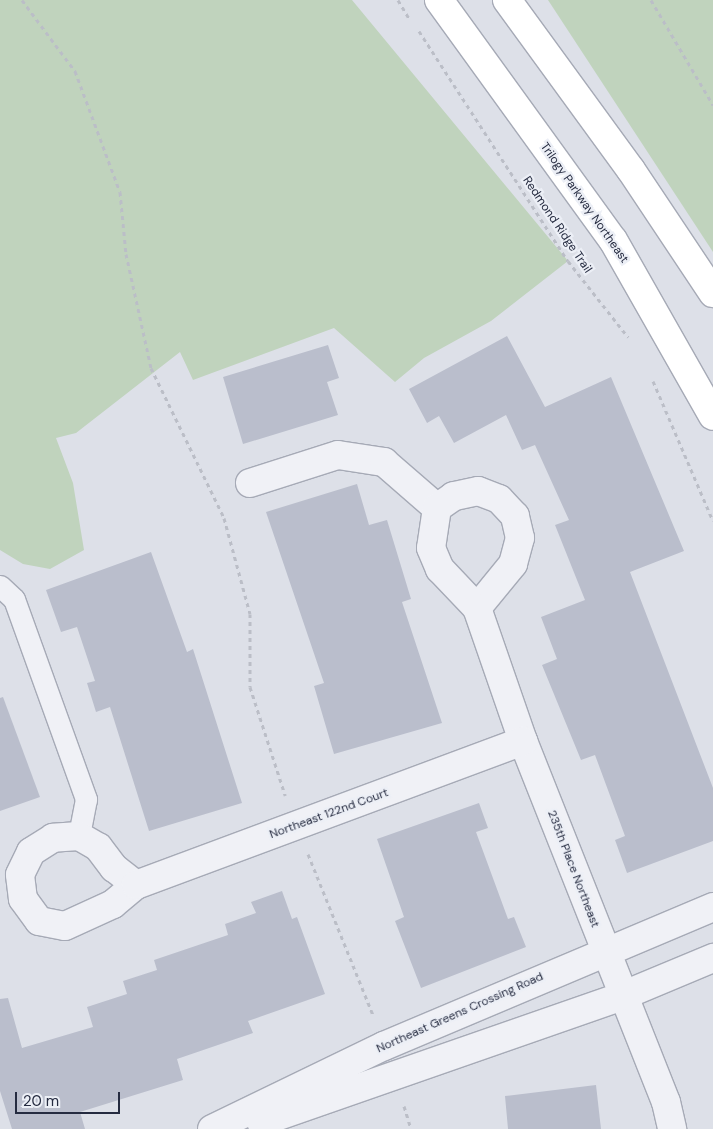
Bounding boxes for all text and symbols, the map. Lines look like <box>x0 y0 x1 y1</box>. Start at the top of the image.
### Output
street label: Trilogy Parkway Northeast <box>537 140 631 266</box>
street label: Redmond Ridge Trail <box>519 174 595 276</box>
street label: Northeast 122nd Court <box>268 786 390 842</box>
street label: 235th Place Northeast <box>544 808 602 930</box>
street label: Northeast Greens Crossing Road <box>374 970 546 1056</box>
scale bar <box>18 1082 122 1114</box>
text: 20 m <box>23 1091 59 1111</box>

